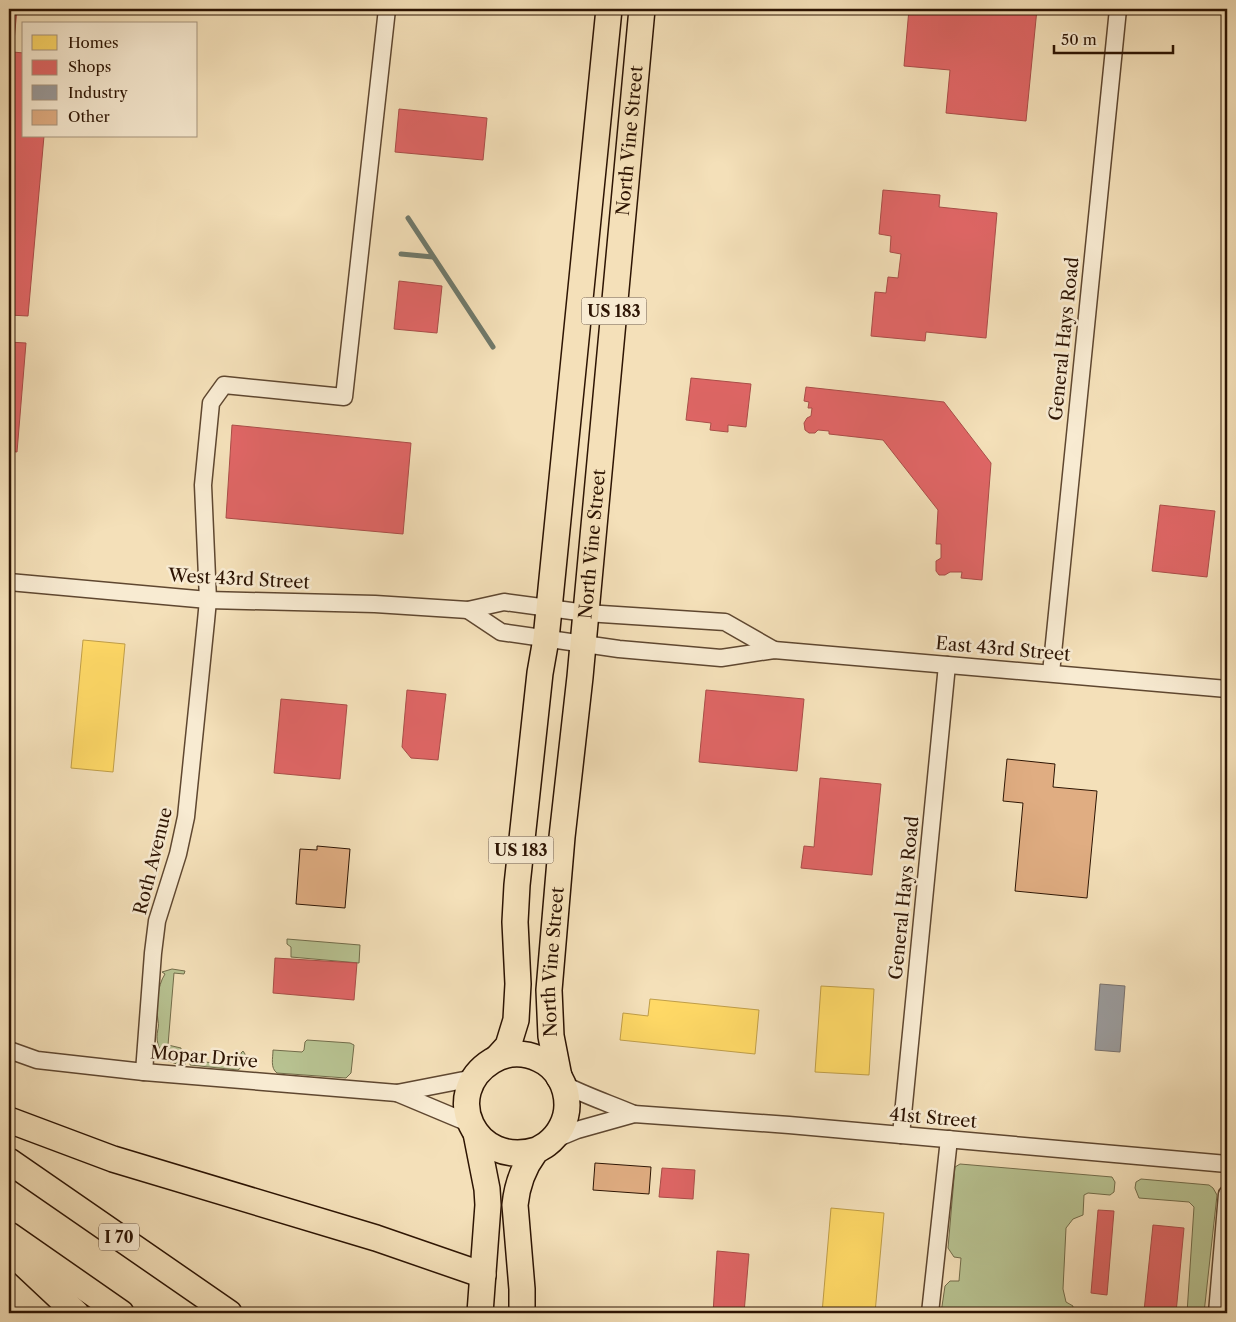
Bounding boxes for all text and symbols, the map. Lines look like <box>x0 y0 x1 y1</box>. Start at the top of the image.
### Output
legend <box>22 22 198 138</box>
scale bar <box>1054 22 1172 54</box>
text: 50 m <box>1061 30 1097 49</box>
text: Homes <box>68 33 119 52</box>
text: Shops <box>68 57 111 76</box>
street label: North Vine Street <box>612 64 648 217</box>
text: Industry <box>68 83 128 102</box>
text: Other <box>68 107 111 126</box>
street label: General Hays Road <box>1044 256 1084 422</box>
road number: US 183 <box>582 298 646 324</box>
street label: North Vine Street <box>574 467 610 620</box>
street label: West 43rd Street <box>167 564 311 594</box>
street label: East 43rd Street <box>935 632 1072 666</box>
street label: Roth Avenue <box>129 805 177 917</box>
street label: General Hays Road <box>884 815 924 981</box>
road number: US 183 <box>488 836 554 864</box>
street label: North Vine Street <box>538 885 569 1038</box>
street label: Mopar Drive <box>149 1041 259 1073</box>
street label: 41st Street <box>888 1103 978 1133</box>
road number: I 70 <box>99 1224 139 1250</box>

